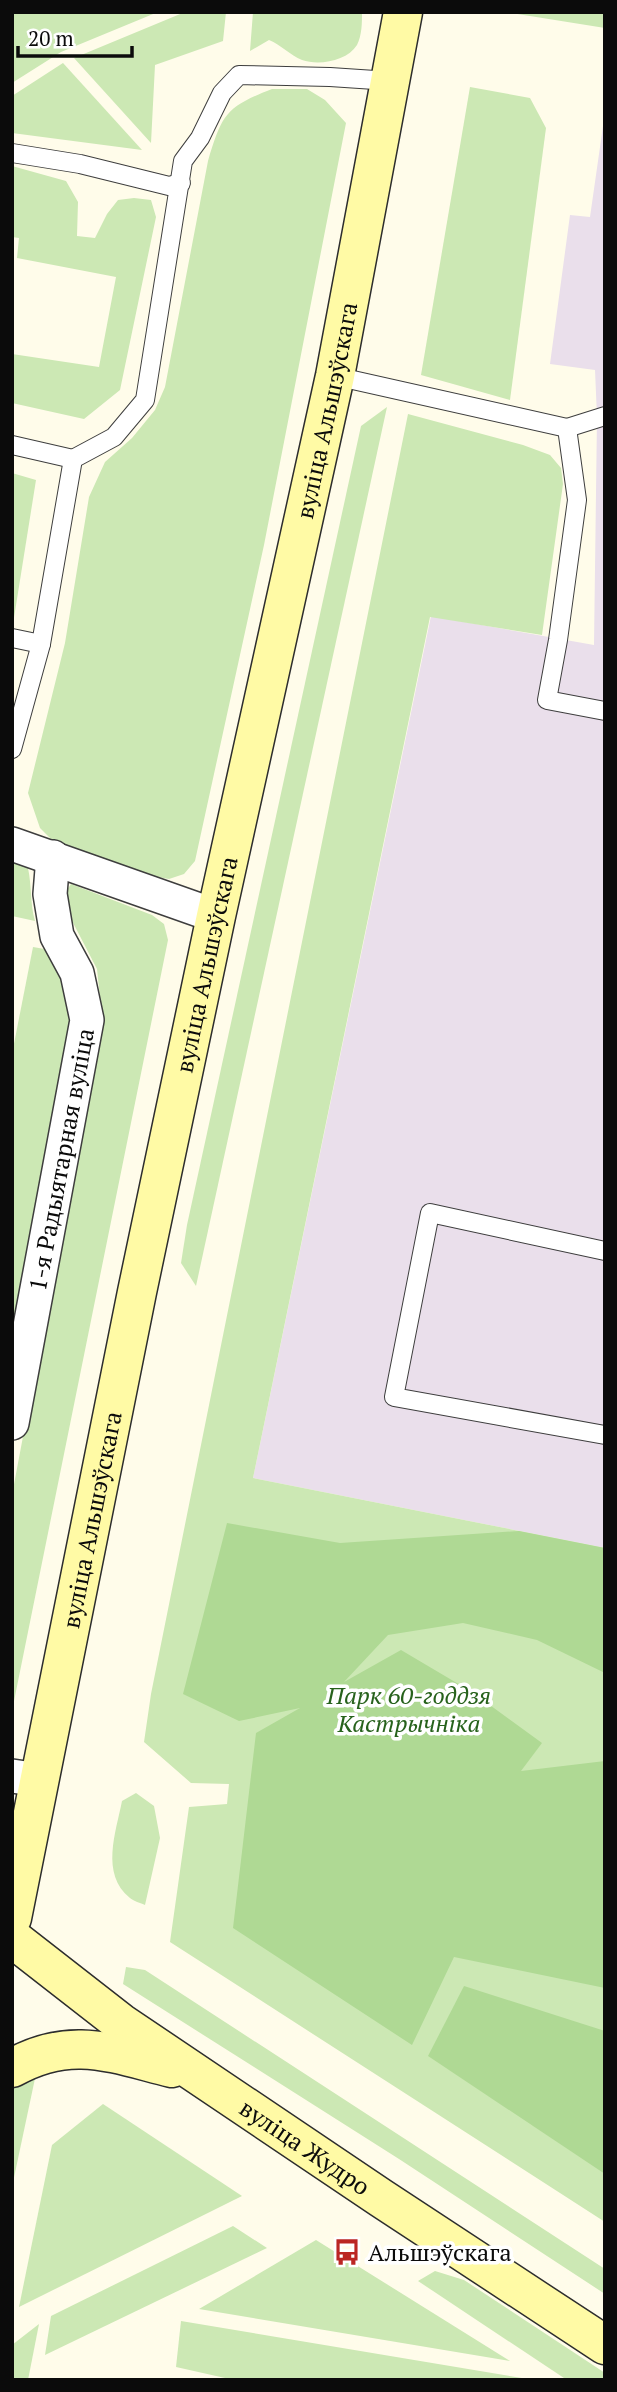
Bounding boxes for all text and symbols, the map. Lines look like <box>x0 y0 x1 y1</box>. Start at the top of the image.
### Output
scale bar <box>18 14 131 58</box>
text: 20 m <box>28 24 74 52</box>
street label: вуліца Альшэўскага <box>288 300 364 522</box>
street label: вуліца Альшэўскага <box>167 853 245 1076</box>
street label: 1-я Радыятарная вуліца <box>21 1025 101 1294</box>
street label: вуліца Альшэўскага <box>54 1409 129 1631</box>
park label: Парк 60-годдзя Кастрычніка <box>326 1679 491 1739</box>
street label: вуліца Жудро <box>234 2091 376 2202</box>
place label: Альшэўскага <box>368 2236 512 2268</box>
bus stop icon: Альшэўскага <box>332 2237 362 2267</box>

